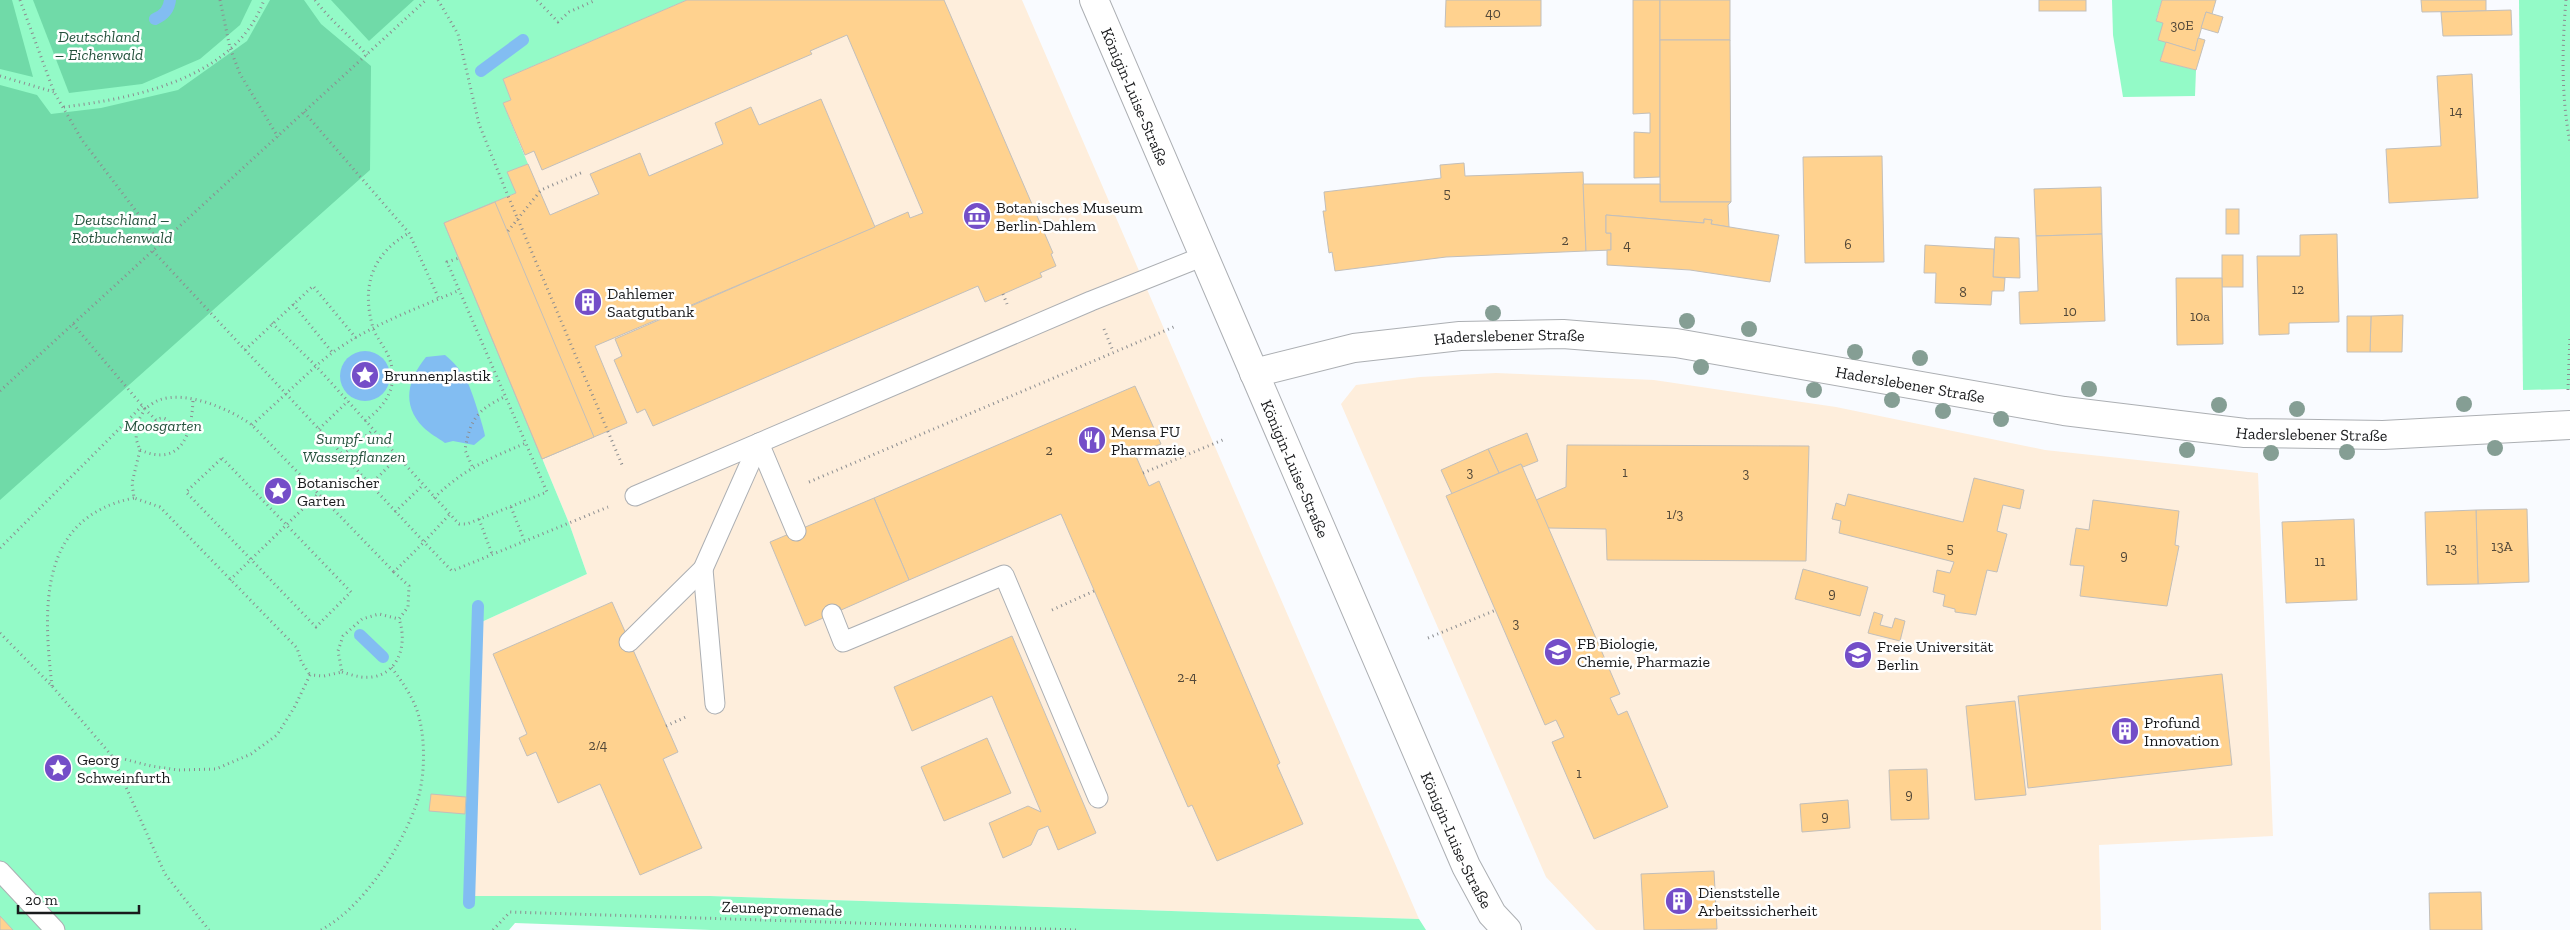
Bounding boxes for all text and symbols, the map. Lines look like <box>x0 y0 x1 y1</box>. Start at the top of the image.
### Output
house number: 40 <box>1485 5 1501 22</box>
house number: 30E <box>2170 17 2194 34</box>
street label: Königin-Luise-Straße <box>1097 25 1173 169</box>
park label: Deutschland – Eichenwald <box>55 27 143 64</box>
house number: 14 <box>2450 103 2463 120</box>
house number: 5 <box>1443 185 1451 202</box>
place label: Botanisches Museum Berlin-Dahlem <box>996 198 1143 235</box>
museum icon: Botanisches Museum Berlin-Dahlem <box>962 201 992 231</box>
park label: Deutschland – Rotbuchenwald <box>72 210 172 247</box>
house number: 2 <box>1561 232 1569 249</box>
house number: 6 <box>1844 236 1852 253</box>
house number: 4 <box>1623 237 1631 254</box>
house number: 12 <box>2292 281 2304 298</box>
place label: Dahlemer Saatgutbank <box>607 284 695 321</box>
house number: 8 <box>1959 284 1967 301</box>
building icon: Dahlemer Saatgutbank <box>573 287 603 317</box>
house number: 10 <box>2063 303 2077 320</box>
house number: 10a <box>2190 308 2210 325</box>
street label: Haderslebener Straße <box>1433 325 1586 349</box>
place icon: Brunnenplastik <box>350 360 380 390</box>
street label: Haderslebener Straße <box>1834 362 1986 407</box>
place label: Brunnenplastik <box>384 366 492 385</box>
street label: Königin-Luise-Straße <box>1257 397 1333 541</box>
park label: Moosgarten <box>124 416 202 435</box>
place label: Mensa FU Pharmazie <box>1111 422 1185 459</box>
street label: Haderslebener Straße <box>2235 423 2388 445</box>
restaurant icon: Mensa FU Pharmazie <box>1077 425 1107 455</box>
park label: Sumpf- und Wasserpflanzen <box>302 429 406 466</box>
house number: 2 <box>1045 442 1053 459</box>
house number: 3 <box>1467 464 1474 481</box>
house number: 1 <box>1622 464 1628 481</box>
house number: 3 <box>1743 465 1750 482</box>
place label: Botanischer Garten <box>297 473 380 510</box>
place icon: Botanischer Garten <box>263 476 293 506</box>
house number: 1/3 <box>1667 506 1684 523</box>
house number: 13A <box>2491 538 2514 555</box>
house number: 5 <box>1946 540 1954 557</box>
house number: 13 <box>2445 540 2457 557</box>
house number: 9 <box>2120 547 2128 564</box>
house number: 11 <box>2315 553 2326 570</box>
house number: 9 <box>1828 585 1836 602</box>
house number: 3 <box>1513 615 1520 632</box>
place label: FB Biologie, Chemie, Pharmazie <box>1577 634 1710 671</box>
school or university icon: FB Biologie, Chemie, Pharmazie <box>1543 637 1573 667</box>
place label: Freie Universität Berlin <box>1877 637 1994 674</box>
school or university icon: Freie Universität Berlin <box>1843 640 1873 670</box>
house number: 2-4 <box>1177 669 1197 686</box>
place label: Profund Innovation <box>2144 713 2220 750</box>
building icon: Profund Innovation <box>2110 716 2140 746</box>
house number: 2/4 <box>589 737 608 754</box>
place label: Georg Schweinfurth <box>77 750 171 787</box>
place icon: Georg Schweinfurth <box>43 753 73 783</box>
house number: 1 <box>1576 765 1582 782</box>
street label: Königin-Luise-Straße <box>1417 769 1496 912</box>
house number: 9 <box>1905 786 1913 803</box>
house number: 9 <box>1821 808 1829 825</box>
scale bar <box>18 882 139 914</box>
place label: Dienststelle Arbeitssicherheit <box>1698 883 1818 920</box>
building icon: Dienststelle Arbeitssicherheit <box>1664 886 1694 916</box>
text: 20 m <box>25 891 58 909</box>
street label: Zeunepromenade <box>721 897 843 920</box>

